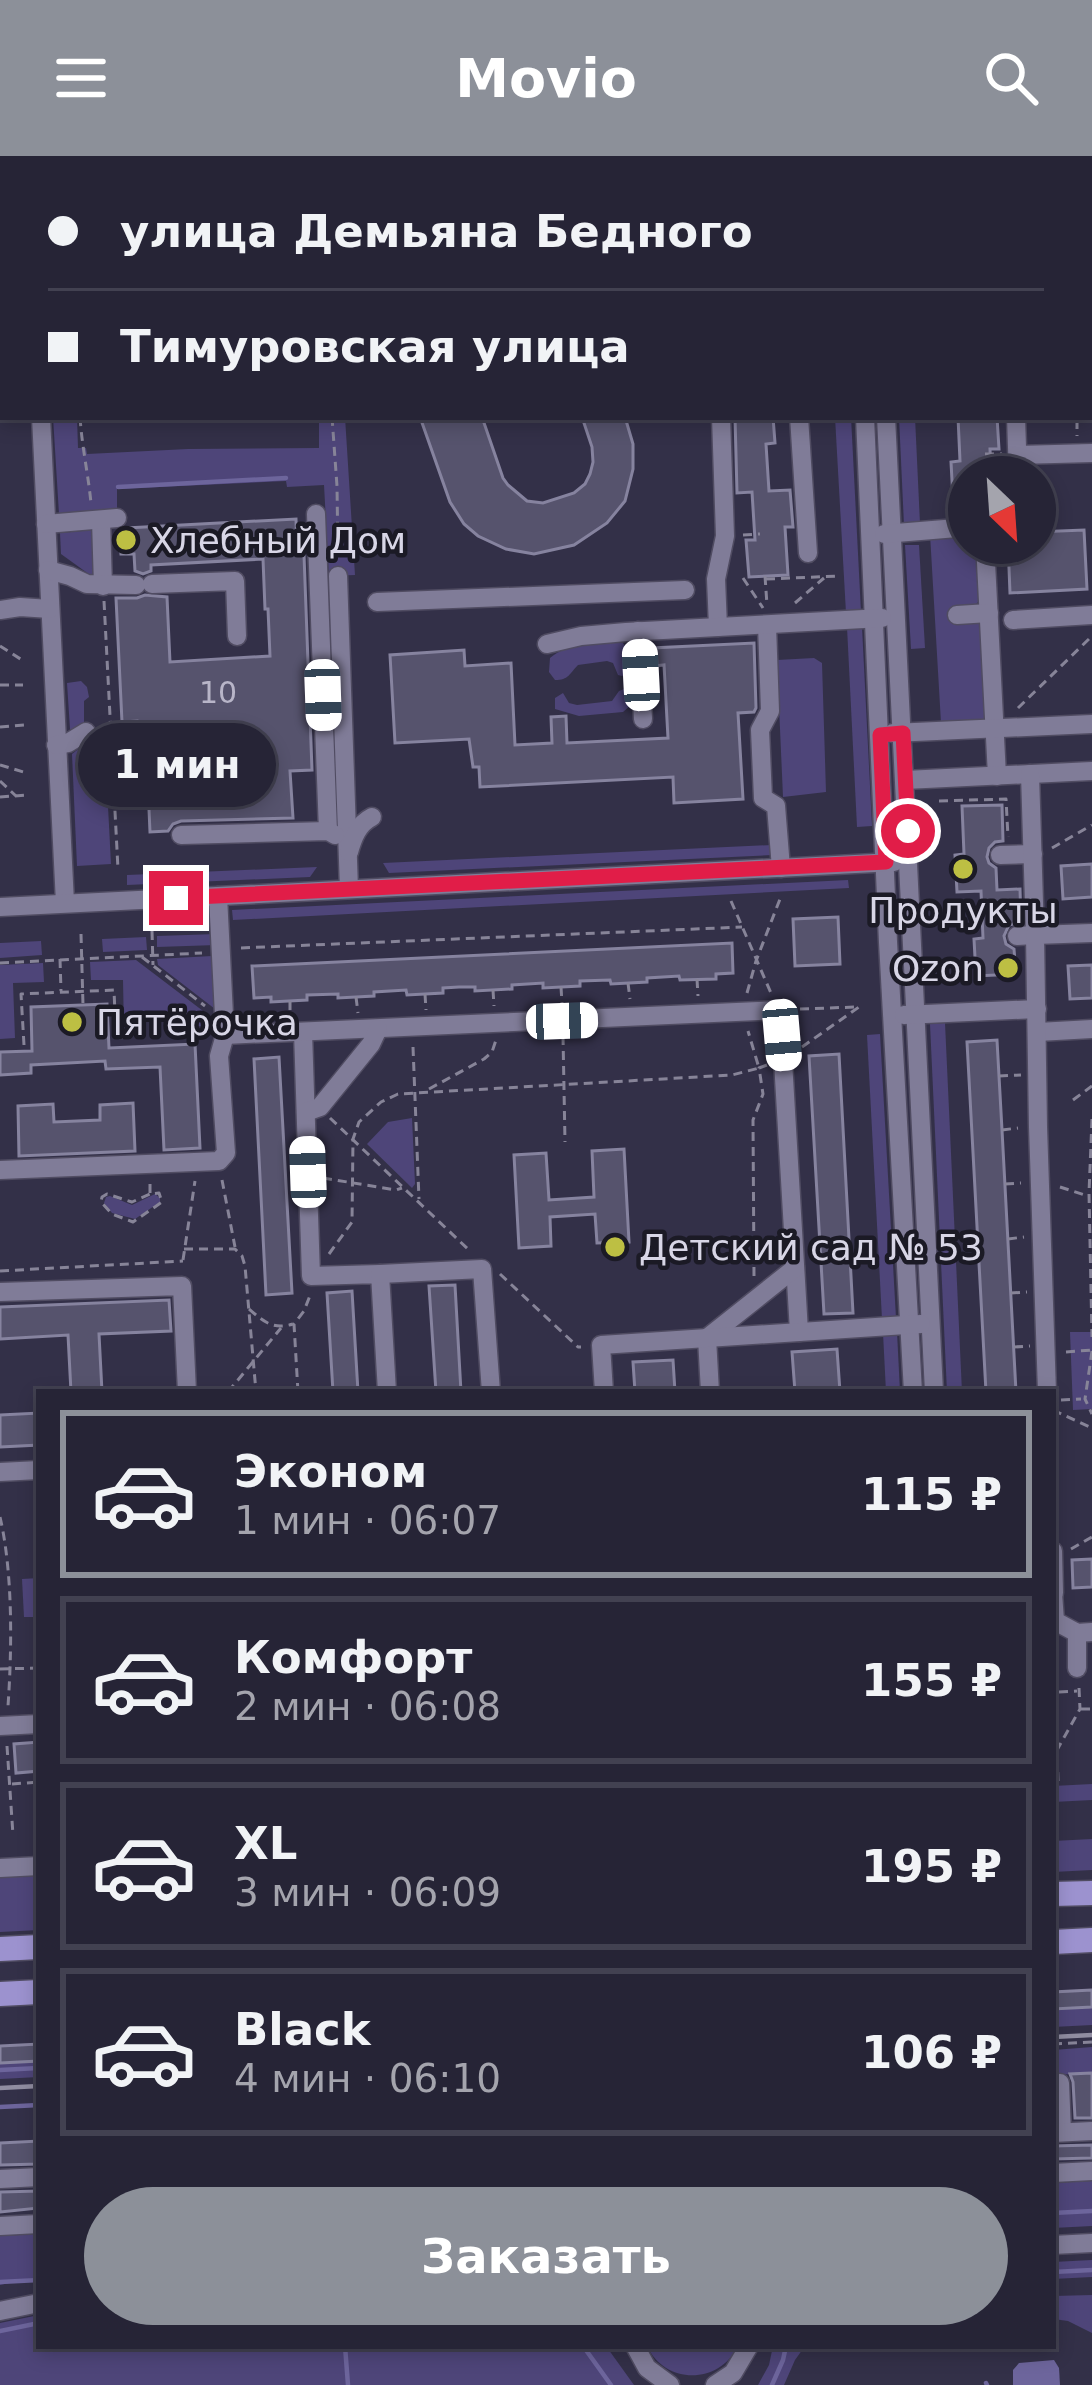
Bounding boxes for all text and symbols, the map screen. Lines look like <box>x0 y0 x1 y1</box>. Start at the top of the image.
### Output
icon: menu <box>48 45 114 111</box>
icon: search <box>978 45 1044 111</box>
text: Movio <box>455 47 637 110</box>
text: улица Демьяна Бедного <box>120 205 753 258</box>
text: Тимуровская улица <box>120 320 630 373</box>
north arrow <box>948 456 1056 564</box>
map controls <box>948 456 1056 564</box>
place label: Хлебный Дом <box>150 520 406 561</box>
marker: Хлебный Дом <box>113 527 139 553</box>
car <box>621 638 661 712</box>
car <box>304 658 342 732</box>
house number: 10 <box>199 675 237 710</box>
callout: 1 мин <box>77 724 275 808</box>
text: 1 мин <box>114 742 240 787</box>
route start <box>881 804 935 858</box>
marker: Продукты <box>950 856 976 882</box>
route end <box>149 871 203 925</box>
place label: Продукты <box>868 890 1058 931</box>
place label: Ozon <box>892 948 984 989</box>
marker: Ozon <box>995 955 1021 981</box>
car <box>761 998 803 1072</box>
place label: Пятёрочка <box>96 1002 298 1043</box>
car <box>525 1002 599 1040</box>
marker: Пятёрочка <box>59 1009 85 1035</box>
car <box>289 1135 327 1209</box>
place label: Детский сад № 53 <box>639 1227 983 1268</box>
marker: Детский сад № 53 <box>602 1234 628 1260</box>
icon: car <box>90 1440 198 1548</box>
text: Эконом <box>234 1445 427 1498</box>
text: 115 ₽ <box>861 1468 1002 1521</box>
text: 1 мин · 06:07 <box>234 1498 501 1543</box>
icon: car <box>90 1626 198 1734</box>
text: Комфорт <box>234 1631 472 1684</box>
text: 155 ₽ <box>861 1654 1002 1707</box>
text: 2 мин · 06:08 <box>234 1684 501 1729</box>
icon: car <box>90 1812 198 1920</box>
text: XL <box>234 1817 297 1870</box>
text: 195 ₽ <box>861 1840 1002 1893</box>
text: 3 мин · 06:09 <box>234 1870 501 1915</box>
icon: car <box>90 1998 198 2106</box>
text: Black <box>234 2003 371 2056</box>
text: 106 ₽ <box>861 2026 1002 2079</box>
text: 4 мин · 06:10 <box>234 2056 501 2101</box>
button: Заказать <box>84 2187 1008 2325</box>

